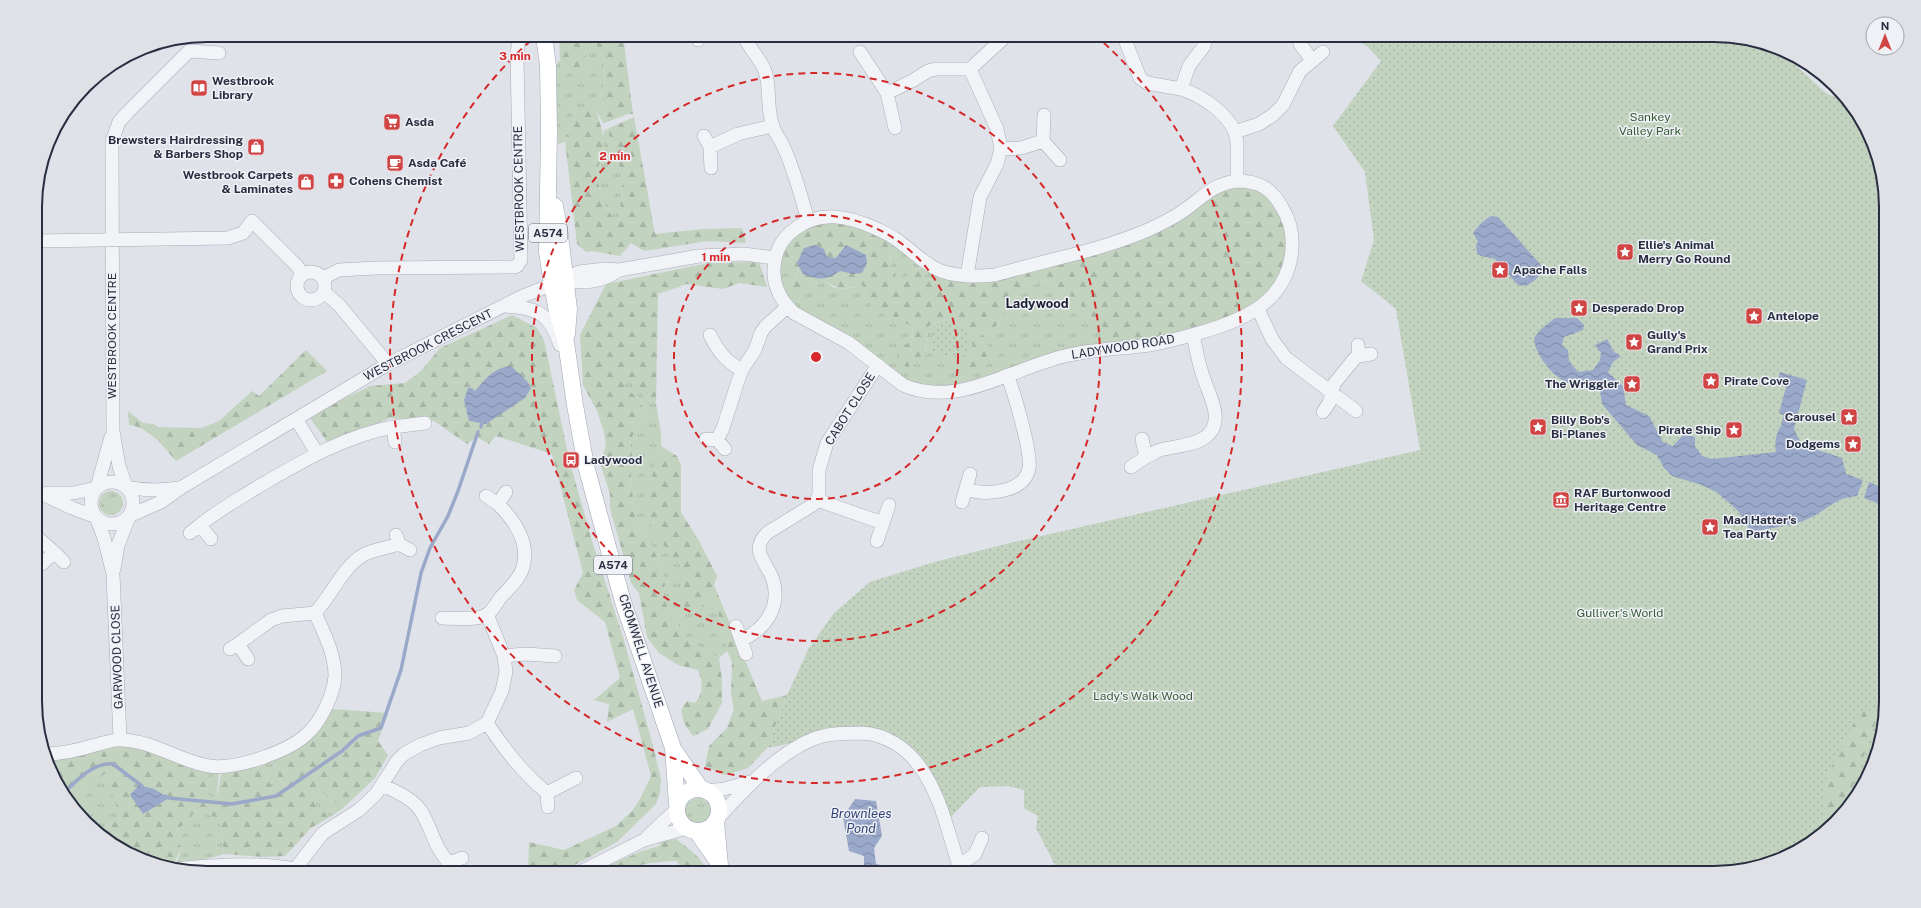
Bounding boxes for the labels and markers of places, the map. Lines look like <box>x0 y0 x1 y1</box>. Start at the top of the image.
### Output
place label: Westbrook Library <box>212 74 274 102</box>
library icon: Westbrook Library <box>189 78 209 98</box>
supermarket icon: Asda <box>382 112 402 132</box>
place label: Asda <box>405 115 434 129</box>
place label: Brewsters Hairdressing & Barbers Shop <box>108 133 243 161</box>
shop icon: Brewsters Hairdressing & Barbers Shop <box>246 137 266 157</box>
cafe icon: Asda Café <box>385 153 405 173</box>
place label: Asda Café <box>408 156 467 170</box>
place label: Westbrook Carpets & Laminates <box>183 168 293 196</box>
pharmacy icon: Cohens Chemist <box>326 171 346 191</box>
shop icon: Westbrook Carpets & Laminates <box>296 172 316 192</box>
place label: Cohens Chemist <box>349 174 442 188</box>
place label: Ellie's Animal Merry Go Round <box>1638 238 1730 266</box>
place icon: Ellie's Animal Merry Go Round <box>1615 242 1635 262</box>
place icon: Apache Falls <box>1490 260 1510 280</box>
place label: Apache Falls <box>1513 263 1587 277</box>
place icon: Desperado Drop <box>1569 298 1589 318</box>
place label: Desperado Drop <box>1592 301 1684 315</box>
place icon: Antelope <box>1744 306 1764 326</box>
place label: Antelope <box>1767 309 1819 323</box>
place label: Gully's Grand Prix <box>1647 328 1708 356</box>
place icon: Gully's Grand Prix <box>1624 332 1644 352</box>
centre of rings <box>809 350 823 364</box>
place icon: Pirate Cove <box>1701 371 1721 391</box>
place icon: The Wriggler <box>1622 374 1642 394</box>
place label: Pirate Cove <box>1724 374 1789 388</box>
place label: The Wriggler <box>1545 377 1619 391</box>
place icon: Carousel <box>1839 407 1859 427</box>
place label: Carousel <box>1785 410 1836 424</box>
place label: Billy Bob's Bi-Planes <box>1551 413 1610 441</box>
place icon: Billy Bob's Bi-Planes <box>1528 417 1548 437</box>
place icon: Pirate Ship <box>1724 420 1744 440</box>
place label: Pirate Ship <box>1658 423 1721 437</box>
place icon: Dodgems <box>1843 434 1863 454</box>
place label: Dodgems <box>1786 437 1840 451</box>
bus stop icon: Ladywood <box>561 450 581 470</box>
place label: Ladywood <box>584 453 642 467</box>
place label: RAF Burtonwood Heritage Centre <box>1574 486 1671 514</box>
museum icon: RAF Burtonwood Heritage Centre <box>1551 490 1571 510</box>
place label: Mad Hatter's Tea Party <box>1723 513 1797 541</box>
place icon: Mad Hatter's Tea Party <box>1700 517 1720 537</box>

